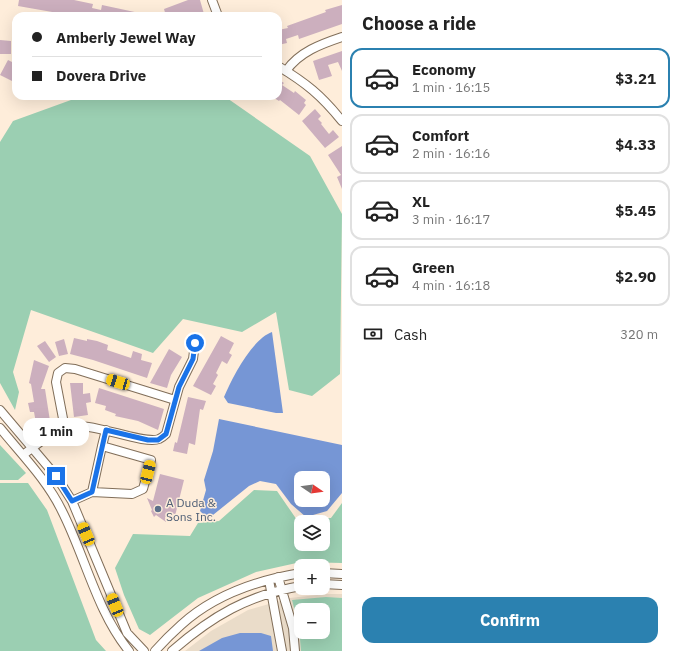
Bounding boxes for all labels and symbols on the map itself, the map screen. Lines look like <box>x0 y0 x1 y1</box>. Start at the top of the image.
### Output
route start <box>186 334 204 352</box>
car <box>105 373 131 391</box>
callout: 1 min <box>23 418 89 446</box>
car <box>139 459 157 485</box>
route end <box>47 467 65 485</box>
north arrow <box>294 471 330 507</box>
place label: A Duda & Sons Inc. <box>166 495 217 524</box>
marker: A Duda & Sons Inc. <box>153 504 163 514</box>
car <box>76 521 96 547</box>
car <box>105 592 125 618</box>

